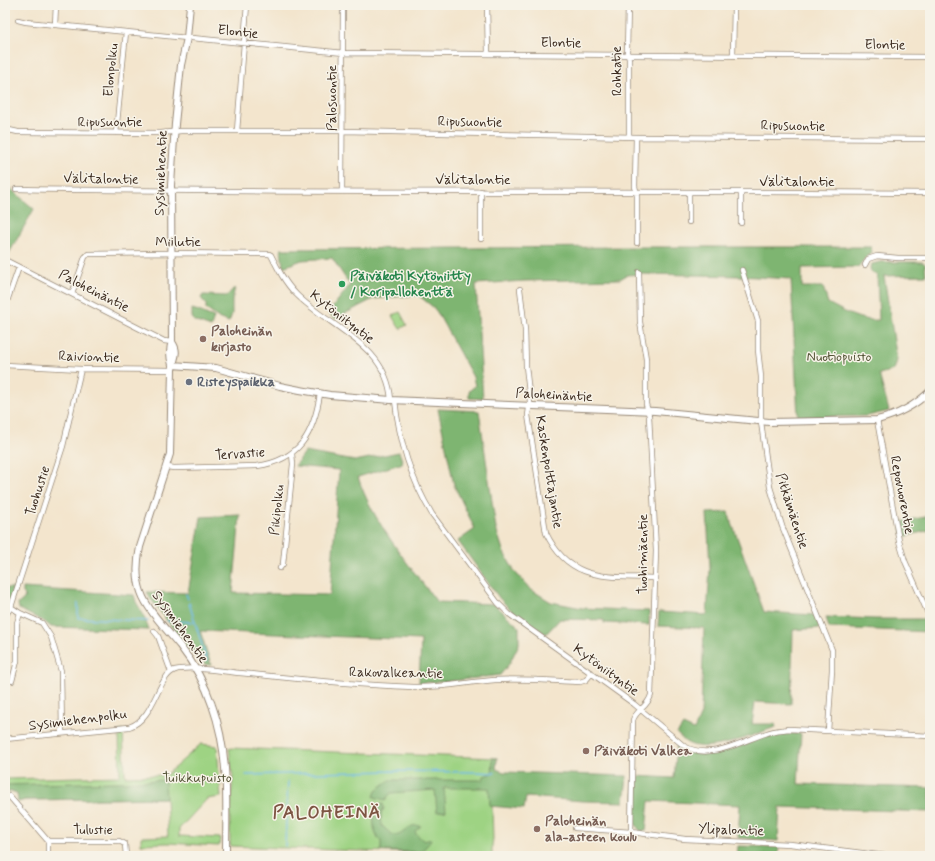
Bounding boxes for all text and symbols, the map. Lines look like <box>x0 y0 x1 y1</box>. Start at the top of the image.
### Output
street label: Elontie <box>217 21 259 43</box>
street label: Elontie <box>540 34 582 52</box>
street label: Elontie <box>864 36 906 54</box>
street label: Elonpolku <box>99 42 123 98</box>
street label: Rohkatie <box>608 46 626 96</box>
street label: Palosuontie <box>323 65 341 131</box>
street label: Ripusuontie <box>437 112 503 132</box>
street label: Ripusuontie <box>78 113 142 131</box>
street label: Ripusuontie <box>760 116 826 136</box>
street label: Sysimiehentie <box>151 130 171 216</box>
street label: Välitalontie <box>63 169 139 189</box>
street label: Välitalontie <box>435 171 511 189</box>
street label: Välitalontie <box>759 173 835 191</box>
street label: Miilutie <box>155 233 201 251</box>
street label: Paloheinäntie <box>56 265 133 317</box>
place label: Päiväkoti Kytöniitty / Koripallokenttä <box>350 267 471 301</box>
marker: Päiväkoti Kytöniitty / Koripallokenttä <box>337 279 347 289</box>
street label: Kytöniityntie <box>306 286 378 348</box>
place label: Paloheinän kirjasto <box>211 322 272 357</box>
marker: Paloheinän kirjasto <box>198 334 208 344</box>
street label: Raiviontie <box>58 347 120 367</box>
park label: Nuotiopuisto <box>807 348 871 366</box>
place label: Risteyspaikka <box>197 373 275 391</box>
marker: Risteyspaikka <box>184 377 194 387</box>
street label: Paloheinäntie <box>515 384 593 406</box>
street label: Kaskenpolttajantie <box>531 414 567 530</box>
street label: Tervastie <box>214 443 266 465</box>
street label: Repovuorentie <box>886 454 918 536</box>
street label: Tuohustie <box>21 464 55 518</box>
street label: Pitkämäentie <box>771 471 813 551</box>
street label: Pikipolku <box>265 484 289 536</box>
street label: Tuohimäentie <box>634 514 652 594</box>
street label: Sysimiehentie <box>148 587 212 667</box>
street label: Kytöniityntie <box>569 640 643 700</box>
street label: Rakovalkeantie <box>349 663 443 683</box>
street label: Sysimiehenpolku <box>28 705 129 735</box>
place label: Päiväkoti Valkea <box>594 742 692 760</box>
marker: Päiväkoti Valkea <box>581 746 591 756</box>
park label: Tuikkupuisto <box>162 769 232 787</box>
district label: PALOHEINÄ <box>273 801 381 825</box>
place label: Paloheinän ala-asteen koulu <box>545 812 637 846</box>
street label: Ylipalontie <box>698 820 764 840</box>
street label: Tulustie <box>73 821 113 839</box>
marker: Paloheinän ala-asteen koulu <box>532 824 542 834</box>

